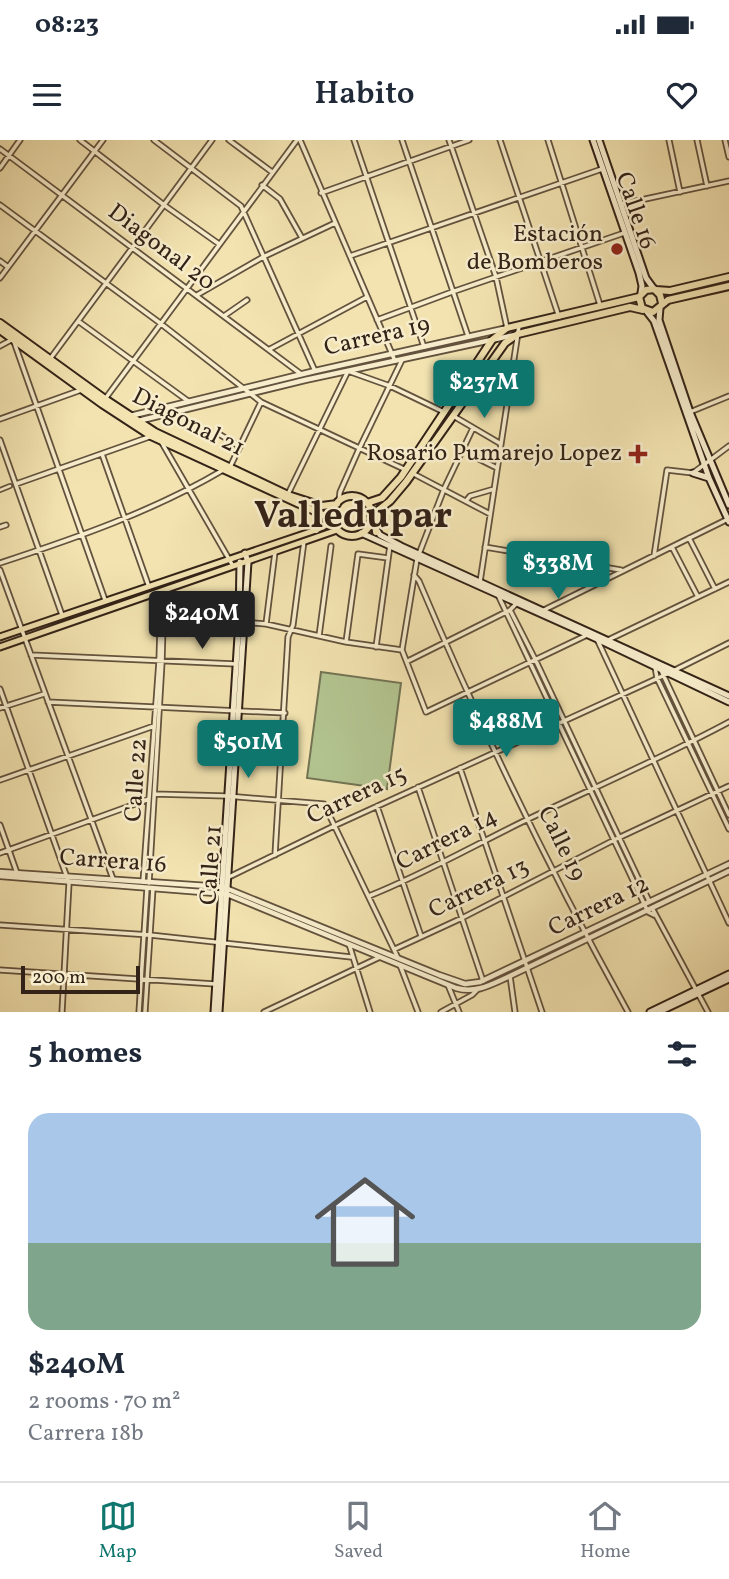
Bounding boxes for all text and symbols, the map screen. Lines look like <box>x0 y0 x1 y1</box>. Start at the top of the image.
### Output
text: 08:23 <box>35 7 99 43</box>
text: Habito <box>315 73 414 117</box>
icon: menu <box>28 76 66 114</box>
icon: heart <box>663 76 701 114</box>
street label: Calle 16 <box>606 168 664 254</box>
street label: Diagonal 20 <box>100 196 222 300</box>
place label: Estación de Bomberos <box>467 218 603 280</box>
marker: Estación de Bomberos <box>609 241 625 257</box>
street label: Carrera 19 <box>321 308 433 366</box>
pin: $237M <box>435 360 533 420</box>
text: $237M <box>449 367 519 399</box>
street label: Diagonal 21 <box>126 380 250 466</box>
place label: Rosario Pumarejo Lopez <box>366 437 622 471</box>
marker: Rosario Pumarejo Lopez <box>628 444 648 464</box>
district label: Valledupar <box>254 491 452 544</box>
pin: $338M <box>509 542 607 601</box>
text: $338M <box>523 548 593 580</box>
pin: $240M <box>153 592 251 651</box>
text: $240M <box>165 598 239 630</box>
pin: $488M <box>457 700 555 759</box>
text: $488M <box>469 706 543 738</box>
pin: $501M <box>199 720 297 780</box>
text: $501M <box>213 727 283 759</box>
street label: Calle 22 <box>117 737 157 823</box>
street label: Carrera 15 <box>301 758 413 834</box>
street label: Carrera 14 <box>390 800 504 880</box>
street label: Calle 19 <box>528 801 594 887</box>
street label: Calle 21 <box>192 824 232 906</box>
street label: Carrera 16 <box>58 841 168 883</box>
street label: Carrera 13 <box>423 850 535 928</box>
street label: Carrera 12 <box>543 868 655 946</box>
scale bar <box>21 963 140 995</box>
text: 200 m <box>32 965 86 991</box>
text: 5 homes <box>28 1033 142 1075</box>
icon: filters <box>663 1035 701 1073</box>
icon: home <box>302 1159 428 1285</box>
text: $240M <box>28 1344 125 1386</box>
text: 2 rooms · 70 m² <box>28 1386 181 1418</box>
text: Carrera 18b <box>28 1418 144 1450</box>
tab: Map <box>99 1497 137 1565</box>
tab: Saved <box>334 1497 383 1565</box>
tab: Home <box>580 1497 630 1565</box>

